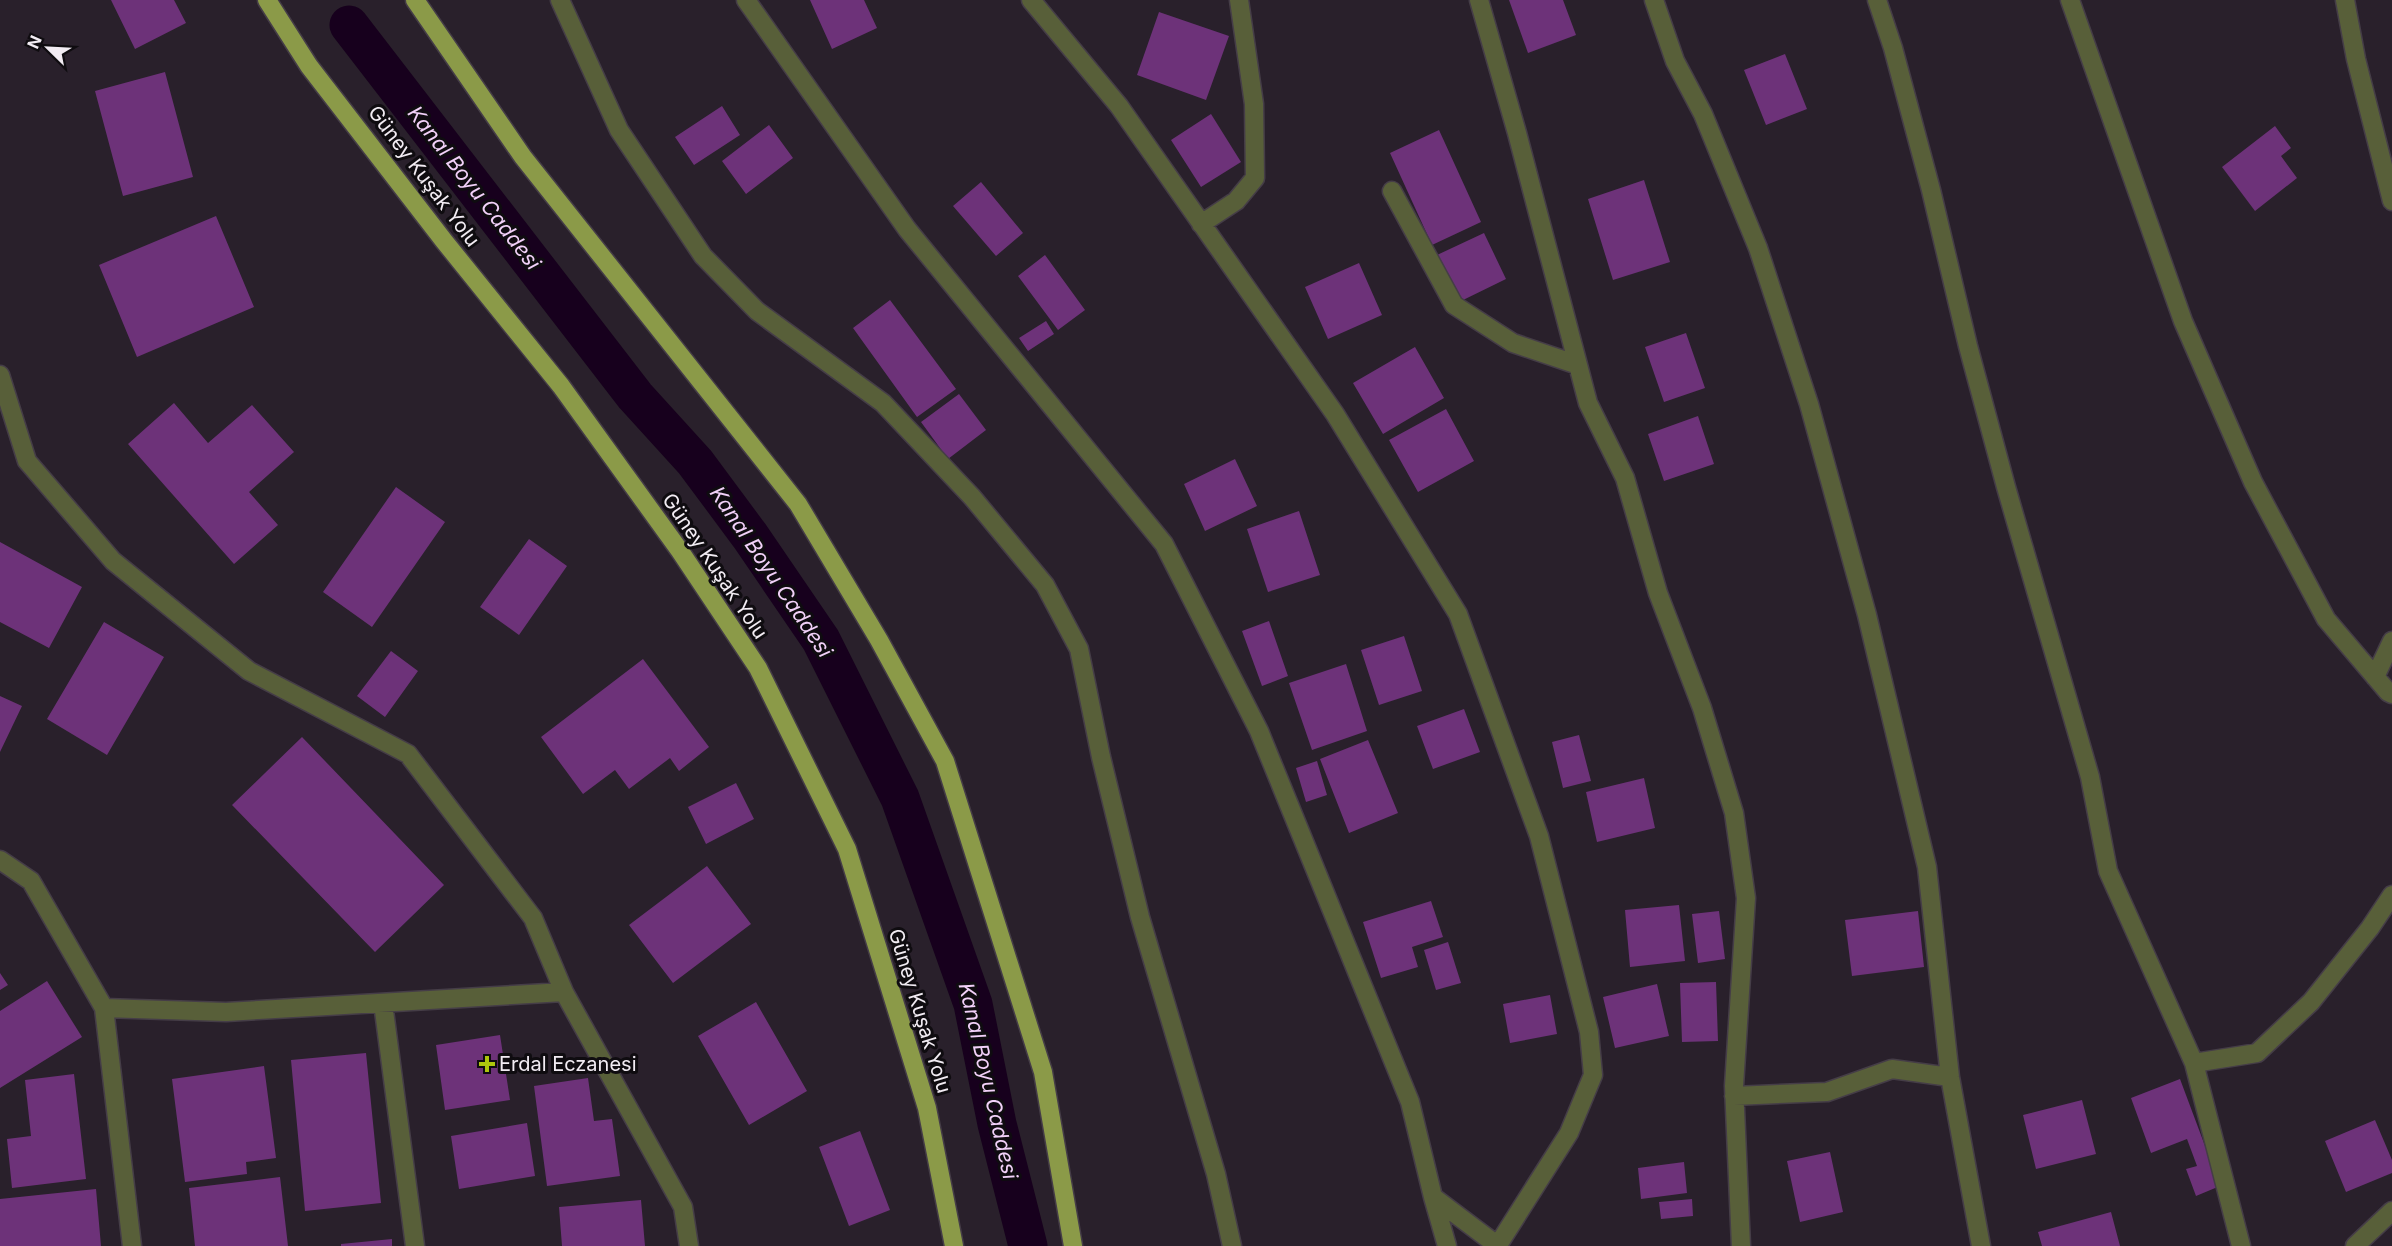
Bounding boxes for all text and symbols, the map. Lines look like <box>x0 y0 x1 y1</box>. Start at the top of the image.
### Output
north arrow <box>18 18 78 78</box>
text: N <box>23 32 46 52</box>
street label: Güney Kuşak Yolu <box>363 101 485 251</box>
water label: Kanal Boyu Caddesi <box>403 101 547 275</box>
water label: Kanal Boyu Caddesi <box>705 482 838 663</box>
street label: Güney Kuşak Yolu <box>657 489 773 643</box>
street label: Güney Kuşak Yolu <box>884 926 956 1096</box>
water label: Kanal Boyu Caddesi <box>954 980 1023 1182</box>
place label: Erdal Eczanesi <box>499 1052 636 1076</box>
marker: Erdal Eczanesi <box>480 1057 494 1071</box>

